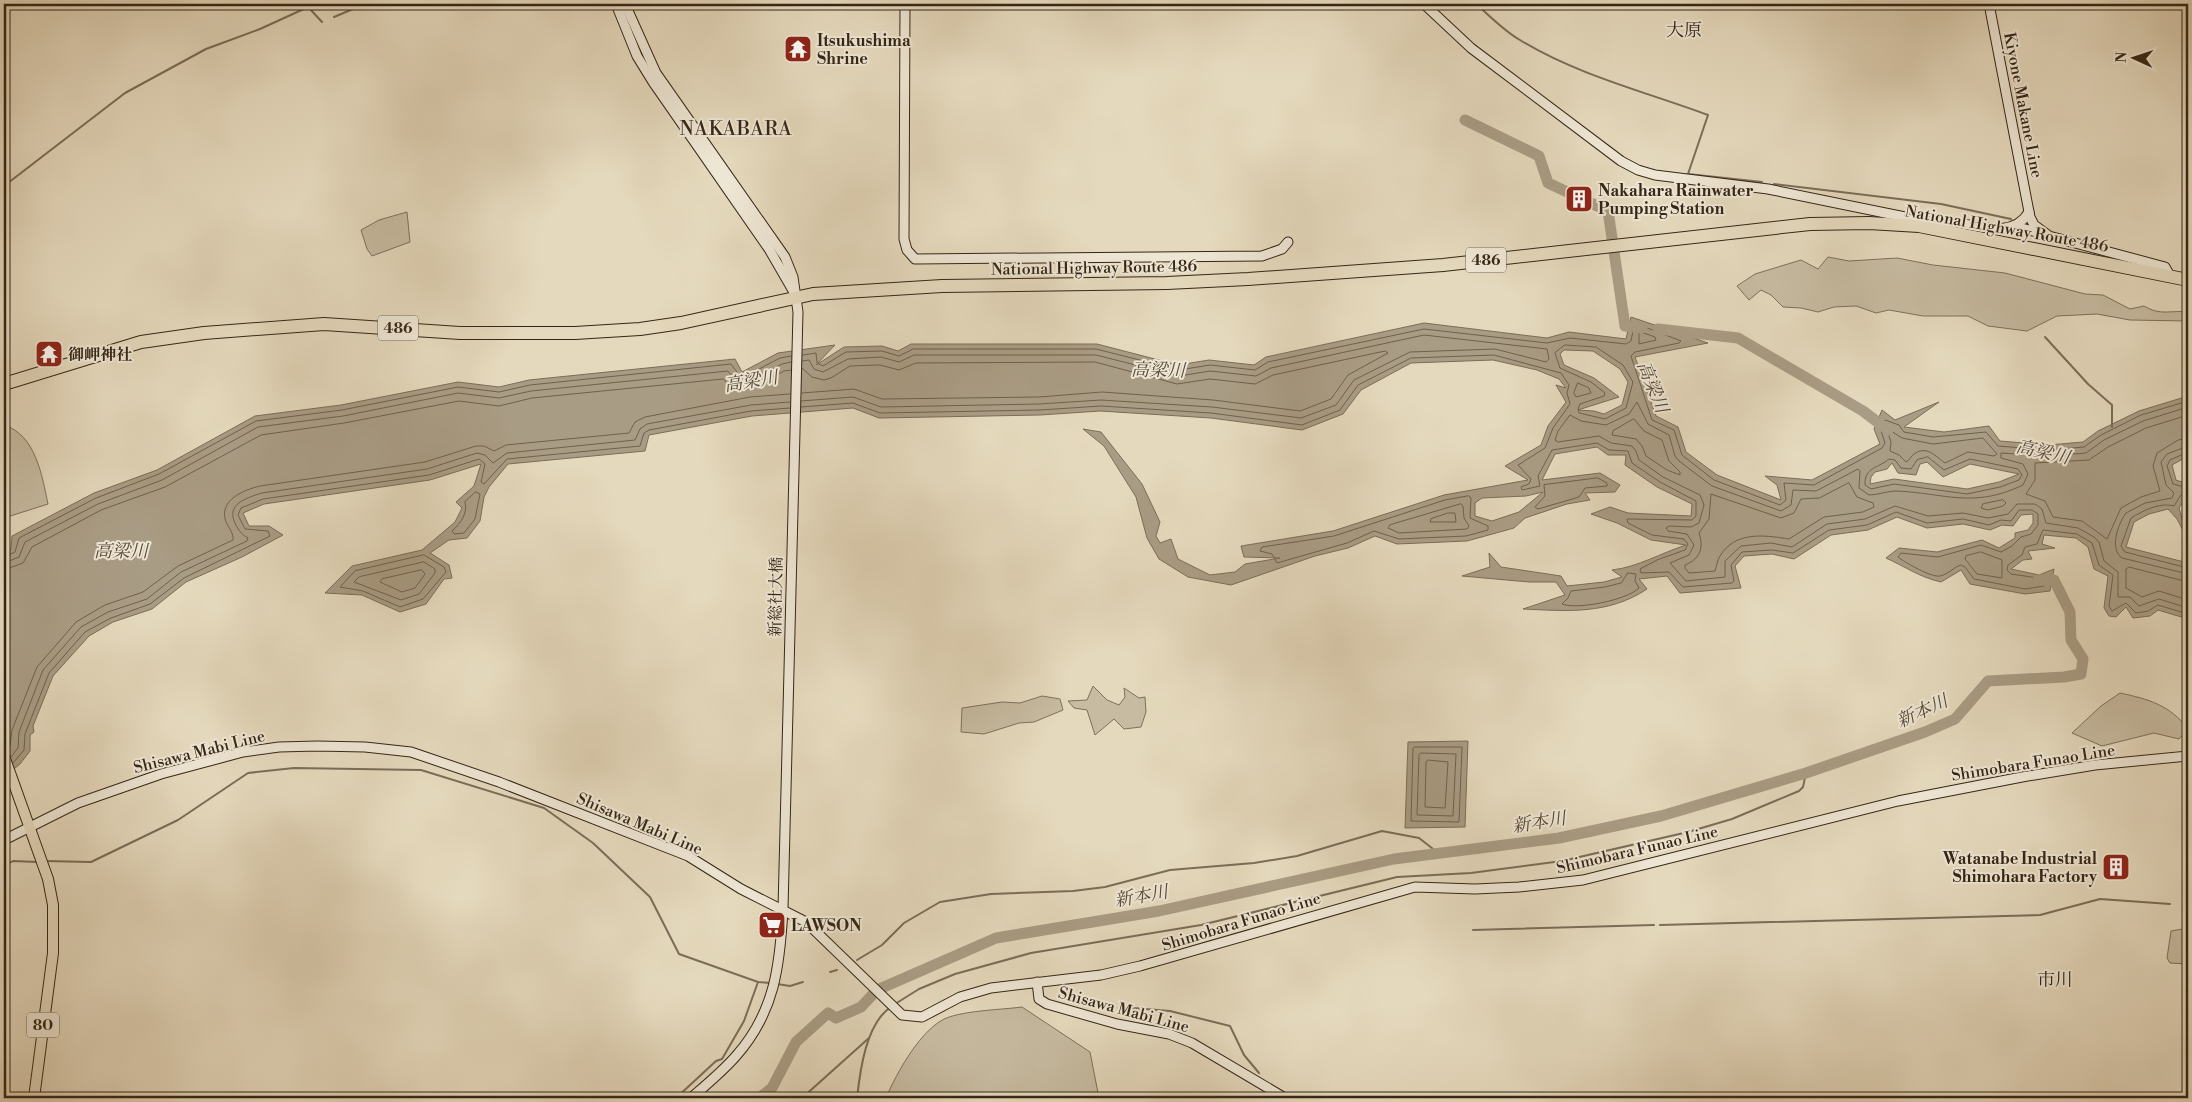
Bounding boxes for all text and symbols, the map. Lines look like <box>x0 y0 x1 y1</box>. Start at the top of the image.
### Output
district label: 大原 <box>1666 19 1702 42</box>
place label: Itsukushima Shrine <box>817 31 911 69</box>
street label: Kiyone Makane Line <box>1999 31 2047 180</box>
north arrow <box>2110 32 2160 82</box>
temple icon: Itsukushima Shrine <box>783 34 813 64</box>
text: N <box>2113 51 2131 63</box>
district label: NAKABARA <box>680 117 792 141</box>
place label: Nakahara Rainwater Pumping Station <box>1598 181 1754 219</box>
building icon: Nakahara Rainwater Pumping Station <box>1564 184 1594 214</box>
street label: National Highway Route 486 <box>1903 201 2110 257</box>
road number: 486 <box>1466 248 1506 272</box>
street label: National Highway Route 486 <box>991 256 1198 280</box>
road number: 486 <box>378 316 418 340</box>
temple icon: 御岬神社 <box>34 339 64 369</box>
place label: 御岬神社 <box>68 345 132 365</box>
water label: 高梁川 <box>1632 358 1674 418</box>
water label: 高梁川 <box>1131 359 1187 383</box>
water label: 高梁川 <box>723 366 782 397</box>
water label: 高梁川 <box>2014 435 2074 470</box>
water label: 高梁川 <box>94 540 150 563</box>
street label: 新総社大橋 <box>765 557 787 637</box>
water label: 新本川 <box>1893 689 1953 733</box>
street label: Shisawa Mabi Line <box>131 726 267 778</box>
street label: Shimobara Funao Line <box>1950 740 2116 786</box>
street label: Shisawa Mabi Line <box>574 788 706 859</box>
water label: 新本川 <box>1511 807 1570 838</box>
street label: Shimobara Funao Line <box>1554 822 1720 878</box>
place label: Watanabe Industrial Shimohara Factory <box>1942 849 2098 887</box>
building icon: Watanabe Industrial Shimohara Factory <box>2101 852 2131 882</box>
water label: 新本川 <box>1113 880 1172 913</box>
street label: Shimobara Funao Line <box>1159 888 1323 956</box>
supermarket icon: LAWSON <box>757 910 787 940</box>
place label: LAWSON <box>791 916 862 936</box>
district label: 市川 <box>2037 969 2073 992</box>
street label: Shisawa Mabi Line <box>1056 983 1192 1037</box>
road number: 80 <box>27 1012 59 1038</box>

